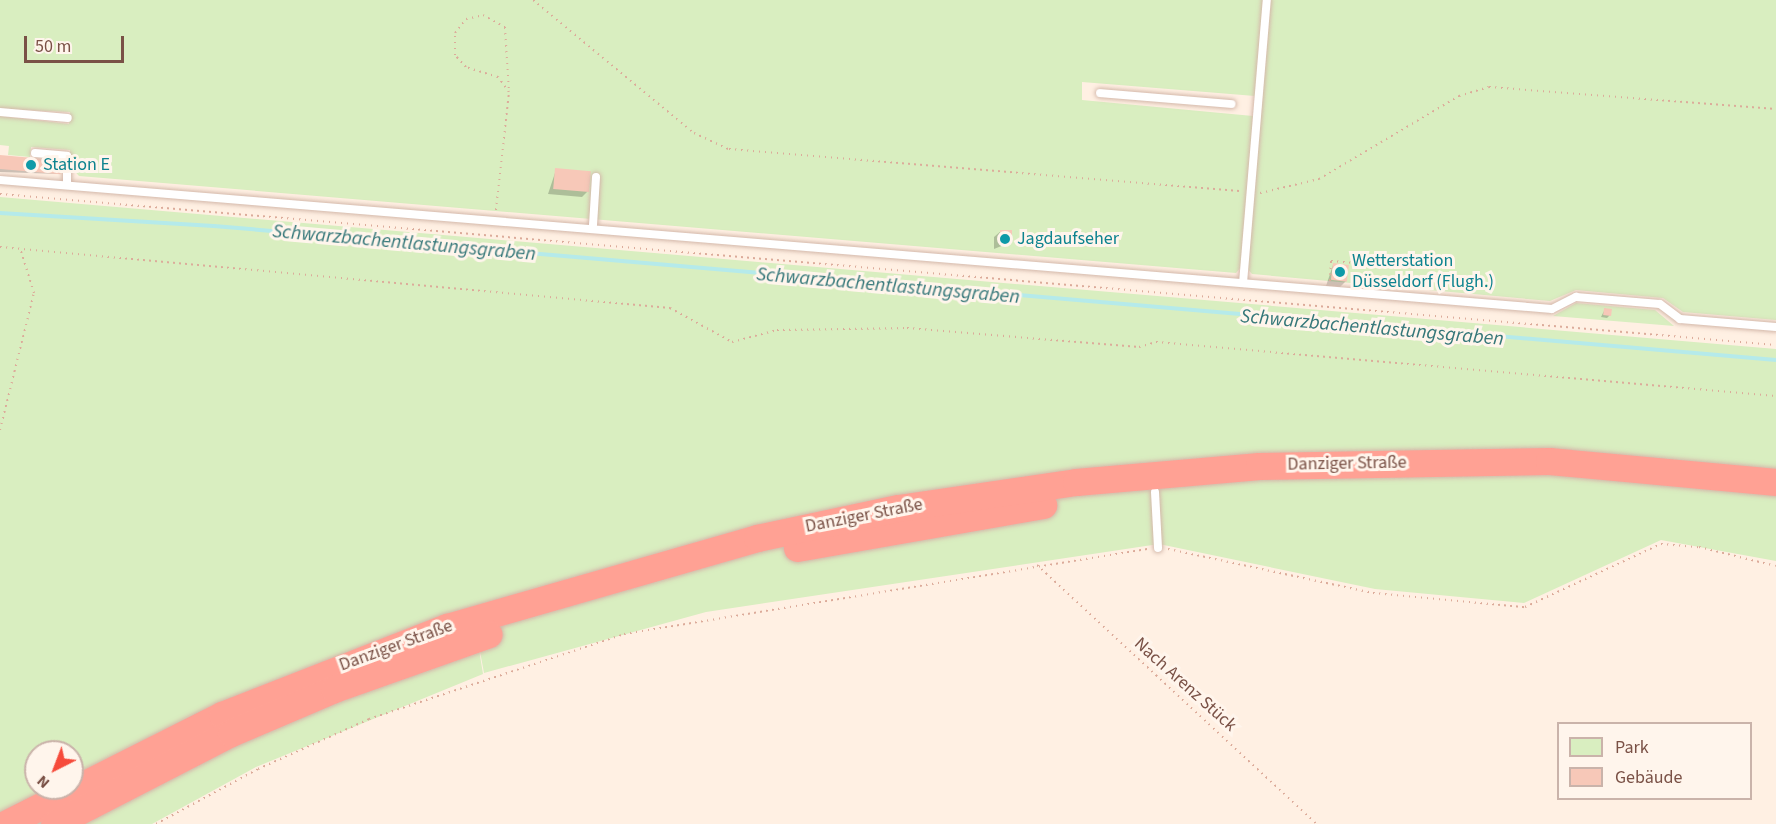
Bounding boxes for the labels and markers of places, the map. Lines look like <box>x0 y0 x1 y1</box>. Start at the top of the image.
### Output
place label: Station E <box>43 154 110 176</box>
marker: Station E <box>24 158 38 172</box>
place label: Jagdaufseher <box>1017 228 1119 250</box>
marker: Jagdaufseher <box>998 232 1012 246</box>
place label: Wetterstation Düsseldorf (Flugh.) <box>1352 251 1494 294</box>
marker: Wetterstation Düsseldorf (Flugh.) <box>1333 265 1347 279</box>

